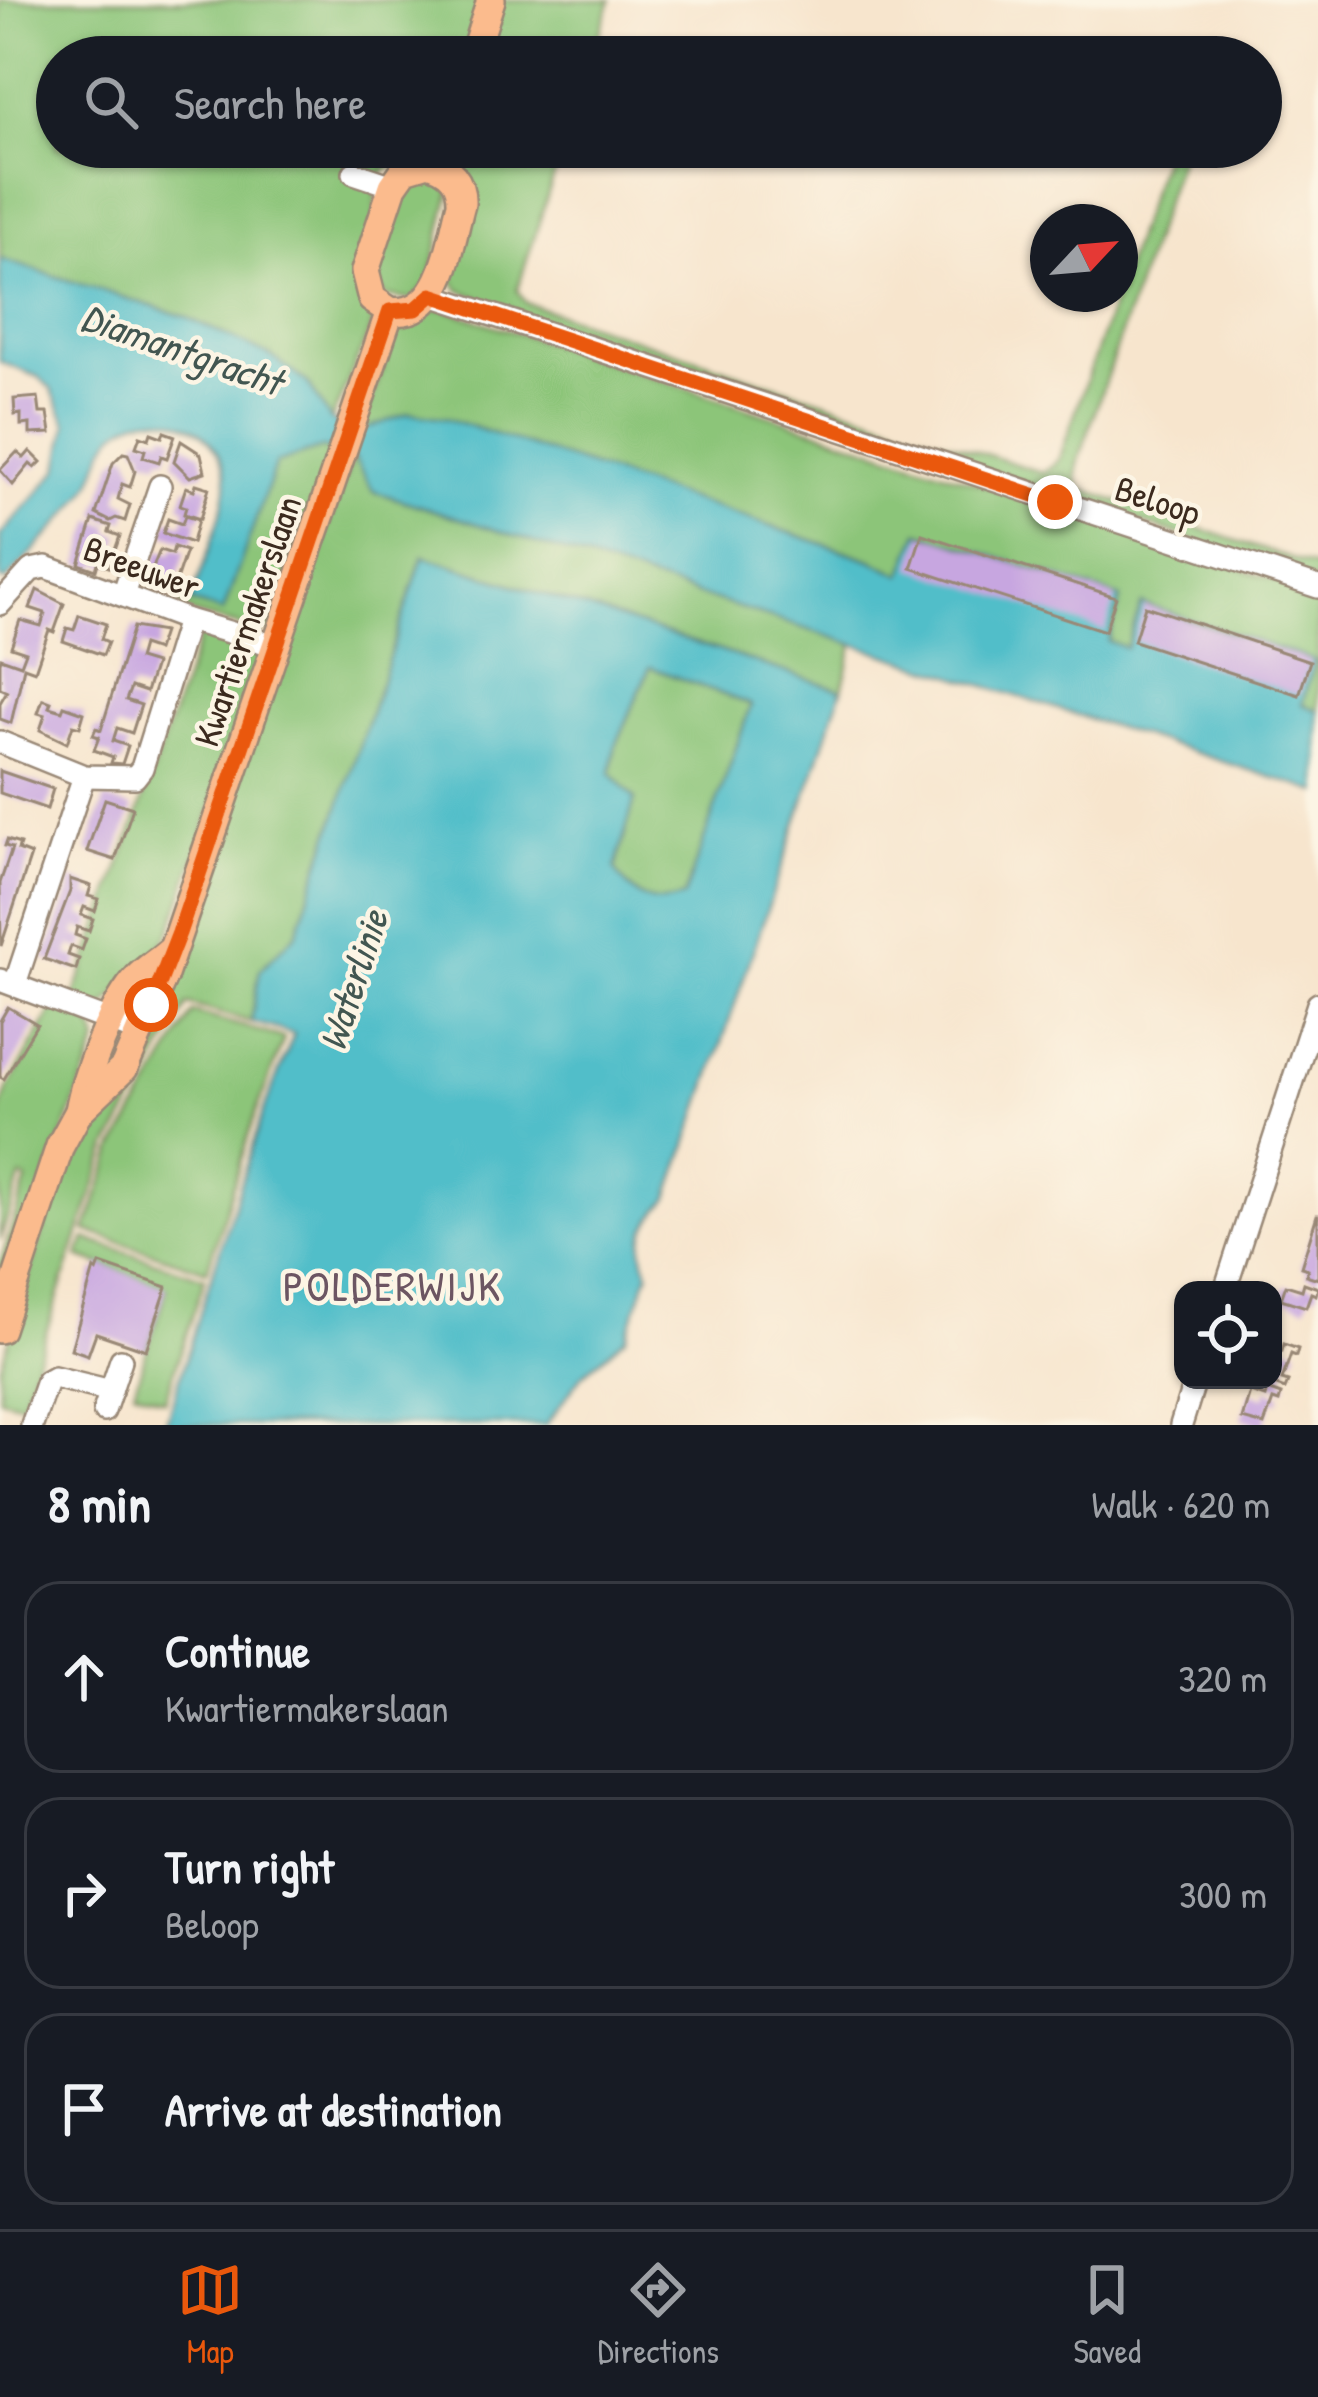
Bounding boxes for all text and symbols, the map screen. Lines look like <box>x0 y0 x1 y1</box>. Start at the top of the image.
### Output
search box <box>36 36 1282 168</box>
icon: search <box>78 69 144 135</box>
text: Search here <box>174 72 366 133</box>
north arrow <box>1030 204 1138 312</box>
water label: Diamantgracht <box>75 290 294 410</box>
street label: Beloop <box>1109 463 1207 536</box>
route end <box>1028 475 1082 529</box>
street label: Kwartiermakerslaan <box>181 489 312 753</box>
street label: Breeuwer <box>77 523 207 610</box>
water label: Waterlinie <box>305 902 400 1057</box>
route start <box>124 978 178 1032</box>
district label: POLDERWIJK <box>283 1257 503 1314</box>
map controls <box>1174 1281 1282 1389</box>
button: locate <box>1174 1281 1282 1389</box>
text: 8 min <box>48 1469 151 1538</box>
text: Walk · 620 m <box>1092 1477 1270 1530</box>
text: Continue <box>165 1620 310 1681</box>
icon: ahead <box>51 1644 117 1710</box>
text: 320 m <box>1178 1651 1267 1704</box>
text: Kwartiermakerslaan <box>165 1681 449 1734</box>
text: Turn right <box>165 1836 334 1897</box>
icon: right <box>51 1860 117 1926</box>
text: 300 m <box>1179 1867 1267 1920</box>
text: Beloop <box>165 1897 259 1950</box>
icon: arrive <box>51 2076 117 2142</box>
text: Arrive at destination <box>165 2079 502 2140</box>
tab: Map <box>177 2257 243 2373</box>
tab: Directions <box>598 2257 719 2373</box>
tab: Saved <box>1073 2257 1141 2373</box>

